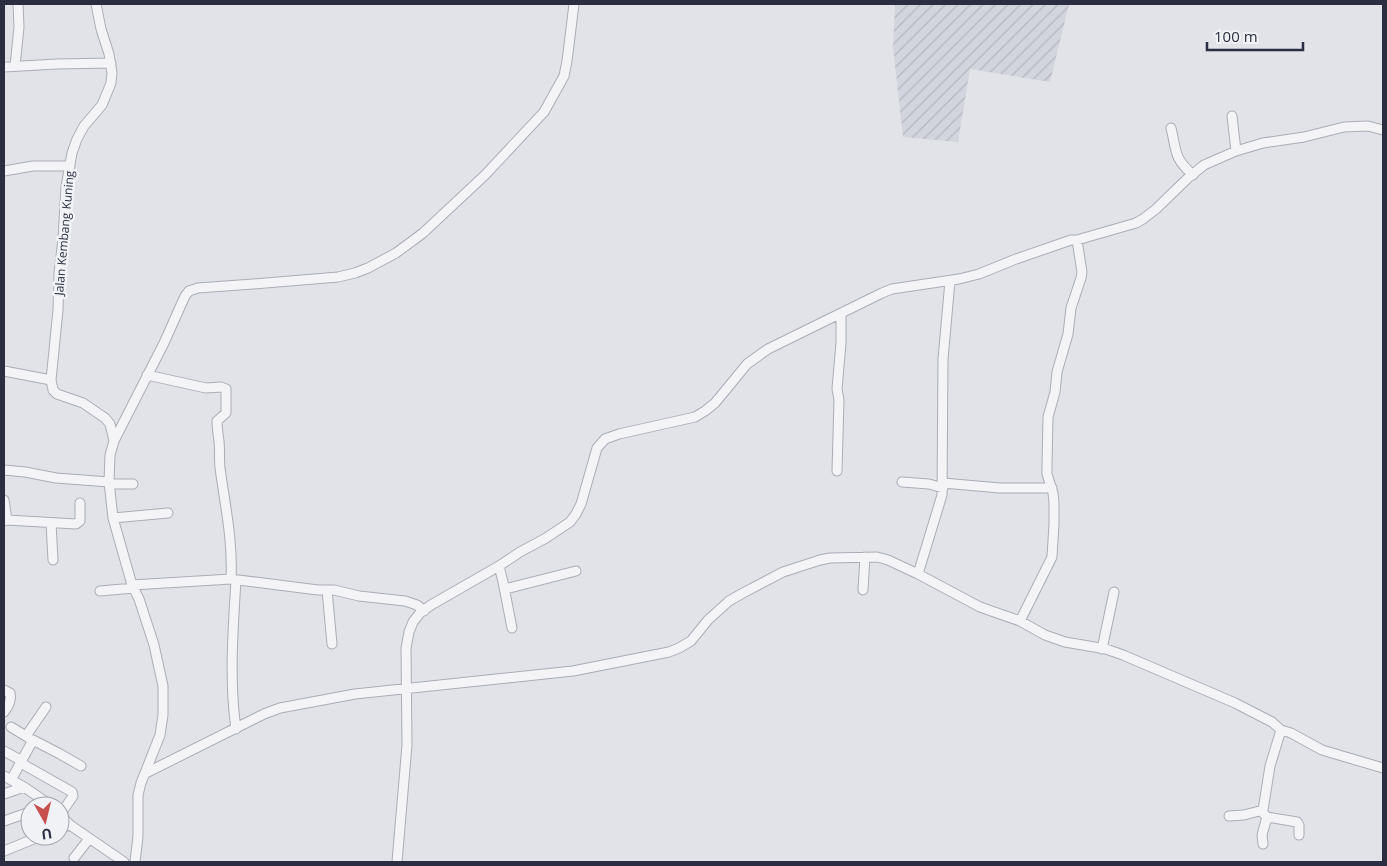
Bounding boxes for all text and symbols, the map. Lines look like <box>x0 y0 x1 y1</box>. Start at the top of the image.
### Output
scale bar <box>1207 20 1303 52</box>
text: 100 m <box>1214 26 1258 46</box>
street label: Jalan Kembang Kuning <box>50 169 78 297</box>
north arrow <box>20 796 70 846</box>
text: U <box>40 824 53 845</box>

